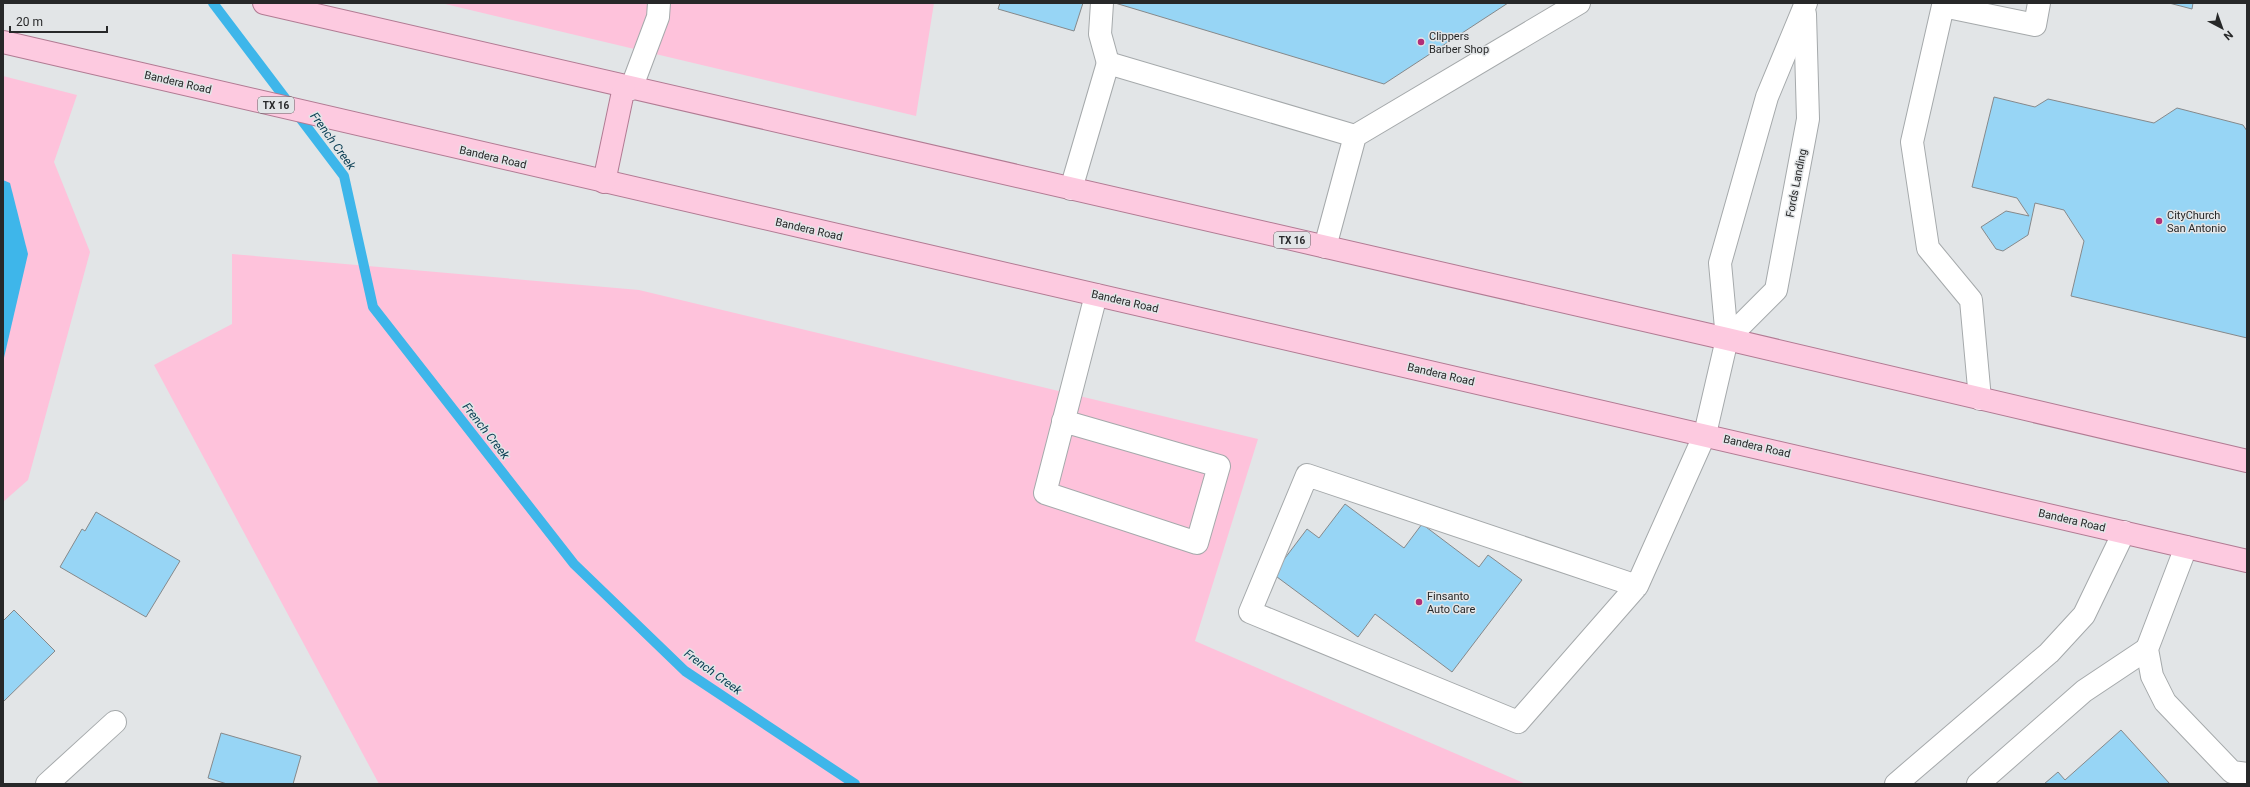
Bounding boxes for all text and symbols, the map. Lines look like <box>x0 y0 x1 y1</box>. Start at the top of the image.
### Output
scale bar <box>10 8 107 34</box>
north arrow <box>2202 8 2242 48</box>
text: 20 m <box>16 15 43 29</box>
text: N <box>2221 28 2235 43</box>
place label: Clippers Barber Shop <box>1429 30 1489 56</box>
marker: Clippers Barber Shop <box>1416 37 1426 47</box>
street label: Bandera Road <box>143 68 213 97</box>
road number: TX 16 <box>258 97 294 113</box>
water label: French Creek <box>307 109 359 173</box>
street label: Bandera Road <box>458 143 528 172</box>
street label: Fords Landing <box>1783 148 1810 218</box>
place label: CityChurch San Antonio <box>2167 209 2226 235</box>
street label: Bandera Road <box>774 215 844 244</box>
marker: CityChurch San Antonio <box>2154 216 2164 226</box>
road number: TX 16 <box>1274 232 1310 248</box>
street label: Bandera Road <box>1090 287 1160 316</box>
street label: Bandera Road <box>1406 360 1476 389</box>
water label: French Creek <box>460 400 513 463</box>
street label: Bandera Road <box>1722 432 1792 461</box>
street label: Bandera Road <box>2037 506 2107 535</box>
place label: Finsanto Auto Care <box>1427 590 1475 616</box>
marker: Finsanto Auto Care <box>1414 597 1424 607</box>
water label: French Creek <box>681 646 745 698</box>

